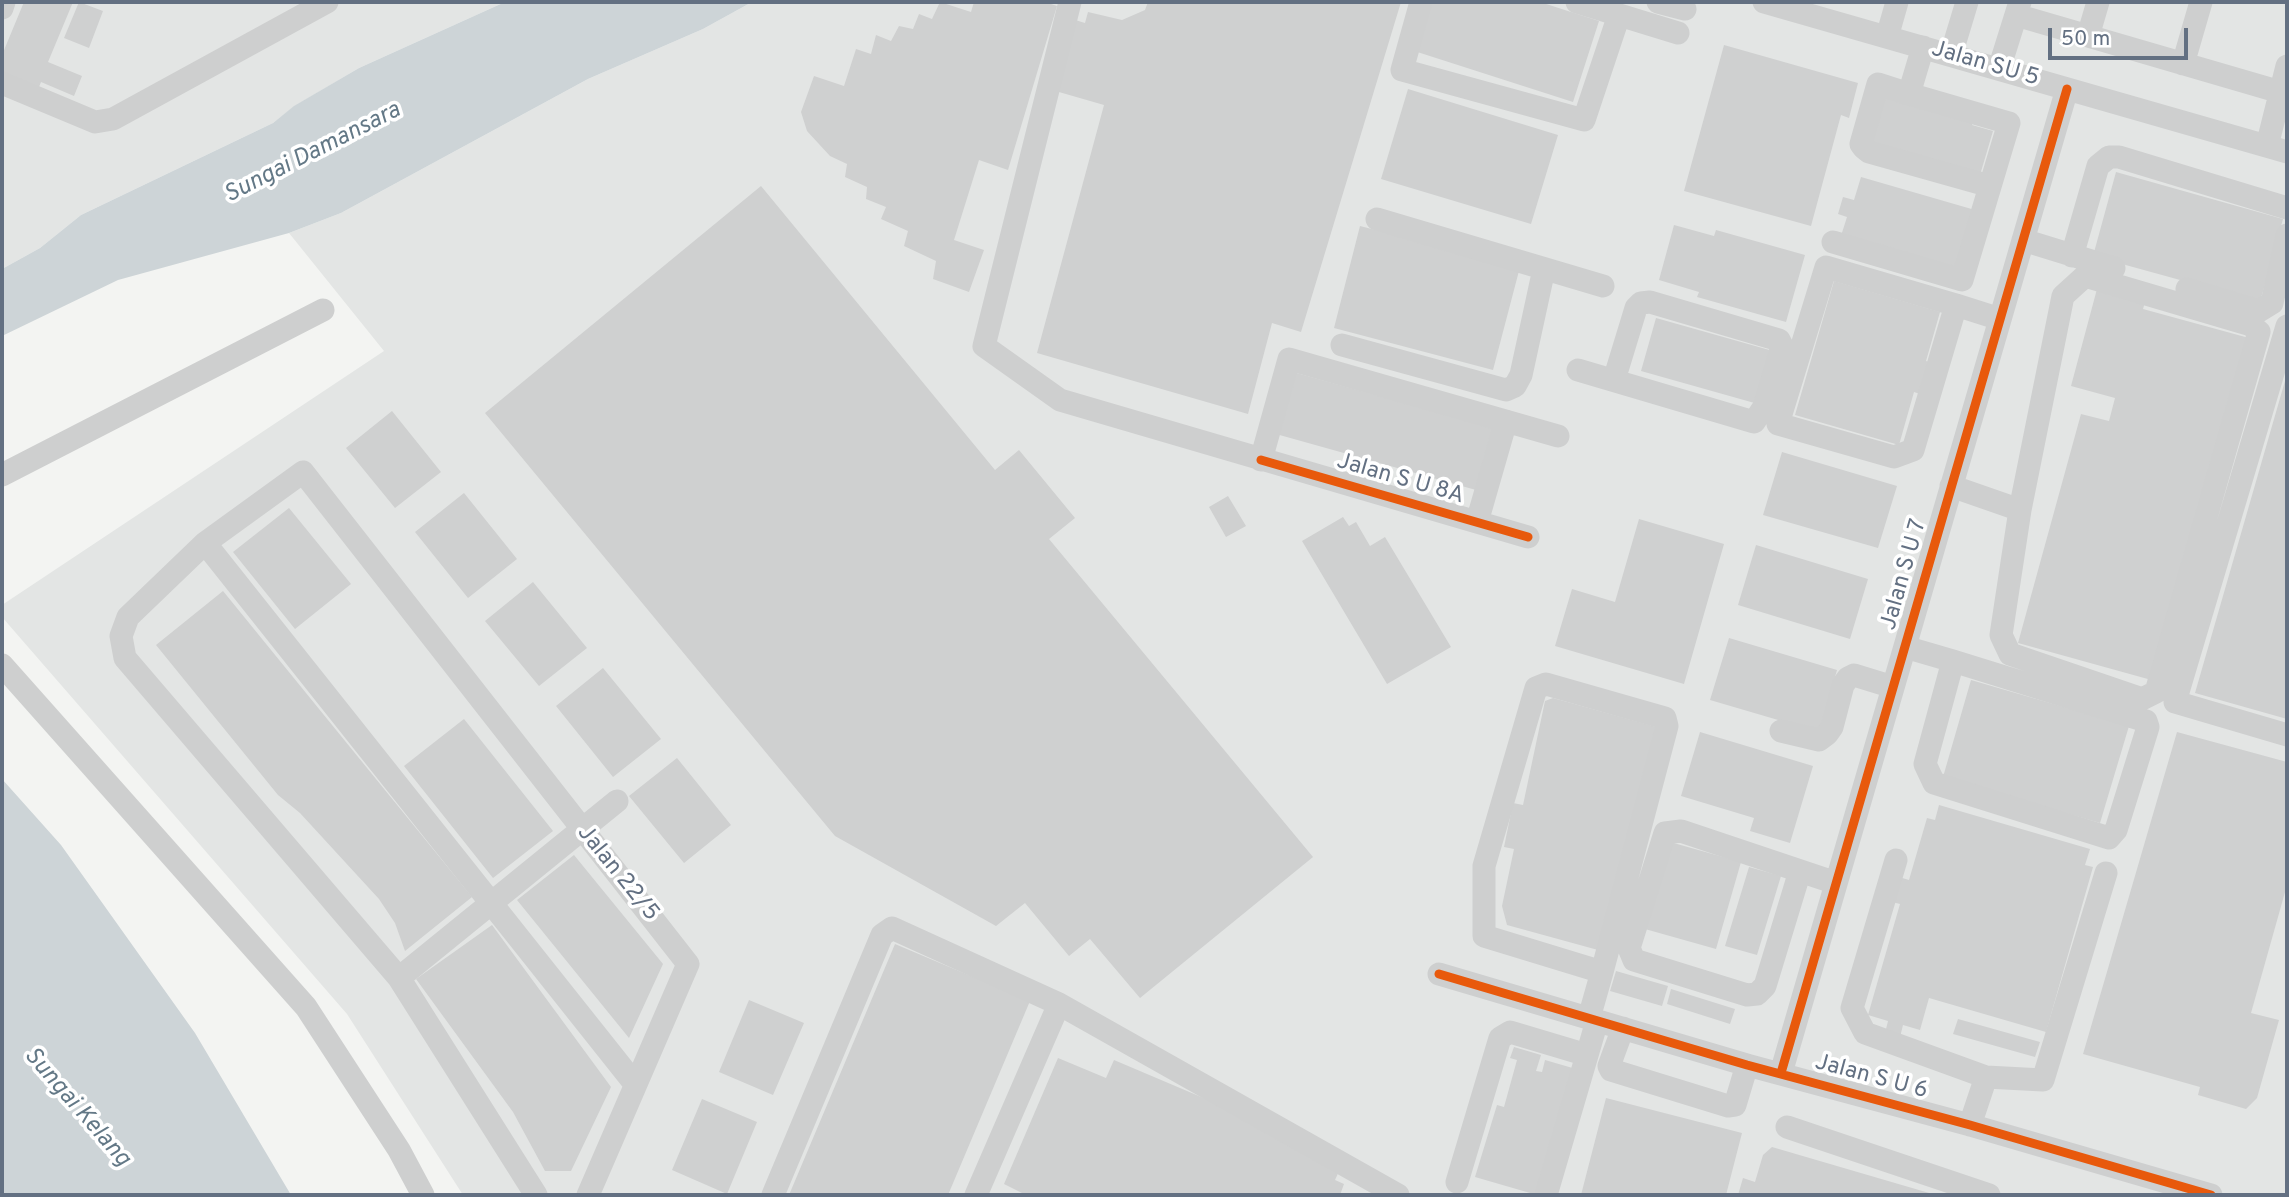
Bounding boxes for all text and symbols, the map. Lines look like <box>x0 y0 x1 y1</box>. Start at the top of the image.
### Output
scale bar <box>2051 14 2191 58</box>
text: 50 m <box>2061 26 2110 53</box>
street label: Jalan SU 5 <box>1928 36 2042 94</box>
water label: Sungai Damansara <box>220 97 406 211</box>
street label: Jalan S U 8A <box>1333 449 1467 511</box>
street label: Jalan S U 7 <box>1876 516 1934 634</box>
street label: Jalan 22/5 <box>570 821 664 927</box>
water label: Sungai Kelang <box>16 1042 136 1174</box>
street label: Jalan S U 6 <box>1812 1050 1930 1106</box>

